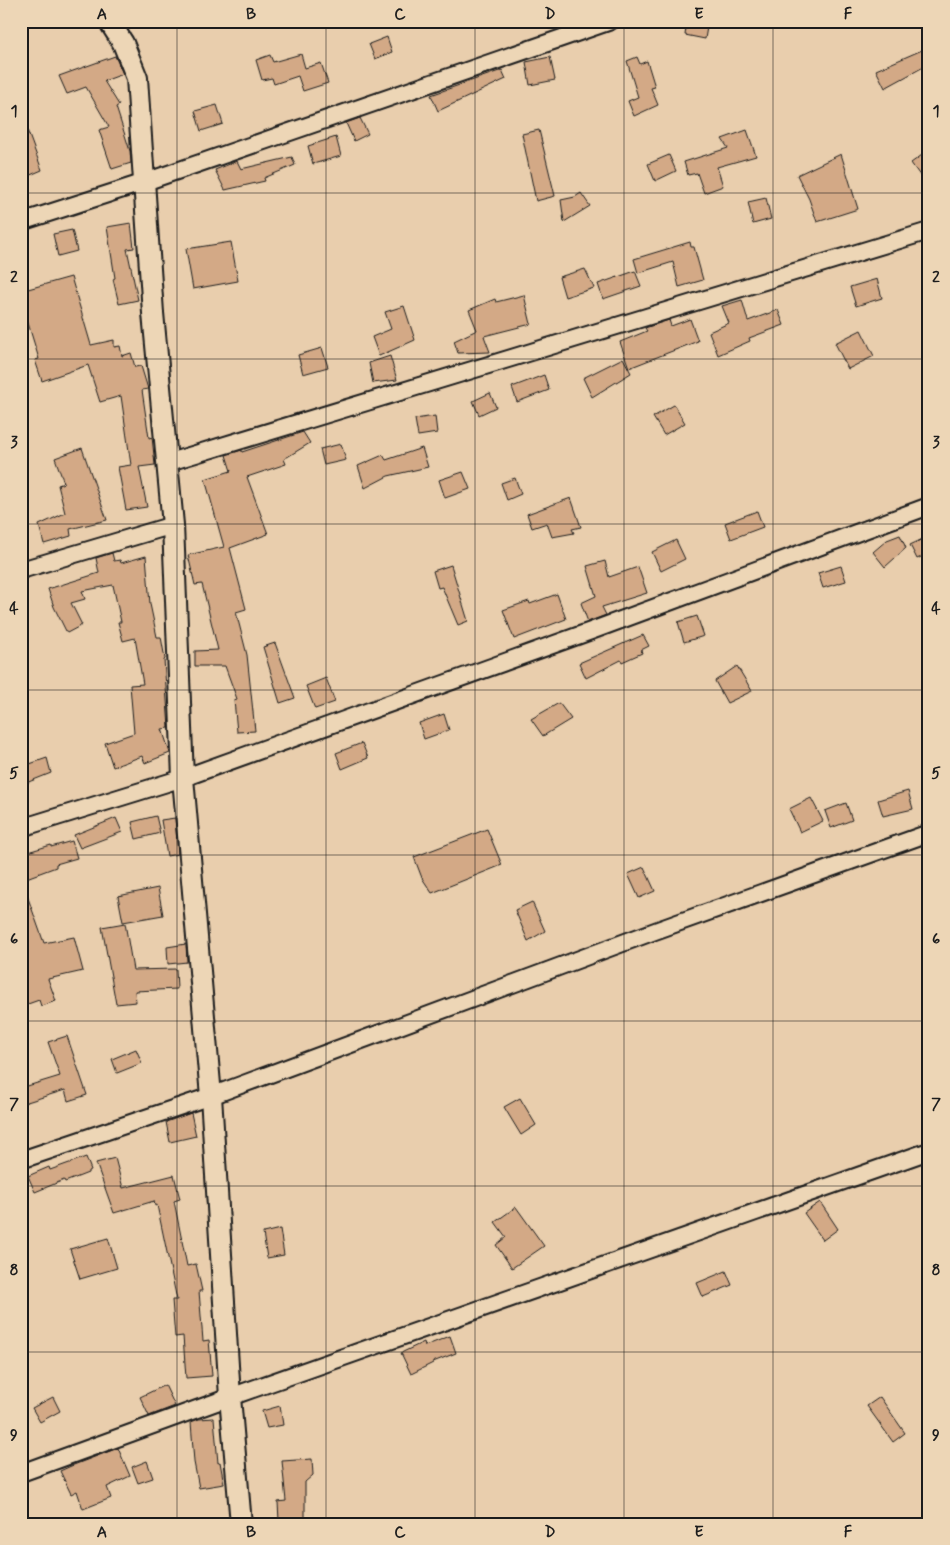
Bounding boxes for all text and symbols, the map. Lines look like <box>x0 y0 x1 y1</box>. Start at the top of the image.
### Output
text: A <box>97 4 107 25</box>
text: B <box>246 4 256 25</box>
text: C <box>394 4 406 25</box>
text: D <box>544 4 556 25</box>
text: E <box>694 4 704 25</box>
text: F <box>844 4 853 25</box>
text: 1 <box>10 101 18 122</box>
text: 1 <box>932 101 940 122</box>
text: 2 <box>10 267 18 288</box>
text: 2 <box>932 267 940 288</box>
text: 3 <box>10 432 18 453</box>
text: 3 <box>932 432 940 453</box>
text: 4 <box>9 598 19 619</box>
text: 4 <box>931 598 941 619</box>
text: 5 <box>9 763 19 784</box>
text: 5 <box>931 763 941 784</box>
text: 6 <box>10 929 18 950</box>
text: 6 <box>932 929 940 950</box>
text: 7 <box>9 1094 19 1115</box>
text: 7 <box>931 1094 941 1115</box>
text: 8 <box>9 1260 19 1281</box>
text: 8 <box>931 1260 941 1281</box>
text: 9 <box>10 1425 18 1446</box>
text: 9 <box>932 1425 940 1446</box>
text: A <box>97 1522 107 1543</box>
text: B <box>246 1522 256 1543</box>
text: C <box>394 1522 406 1543</box>
text: D <box>544 1522 556 1543</box>
text: E <box>694 1522 704 1543</box>
text: F <box>844 1522 853 1543</box>

